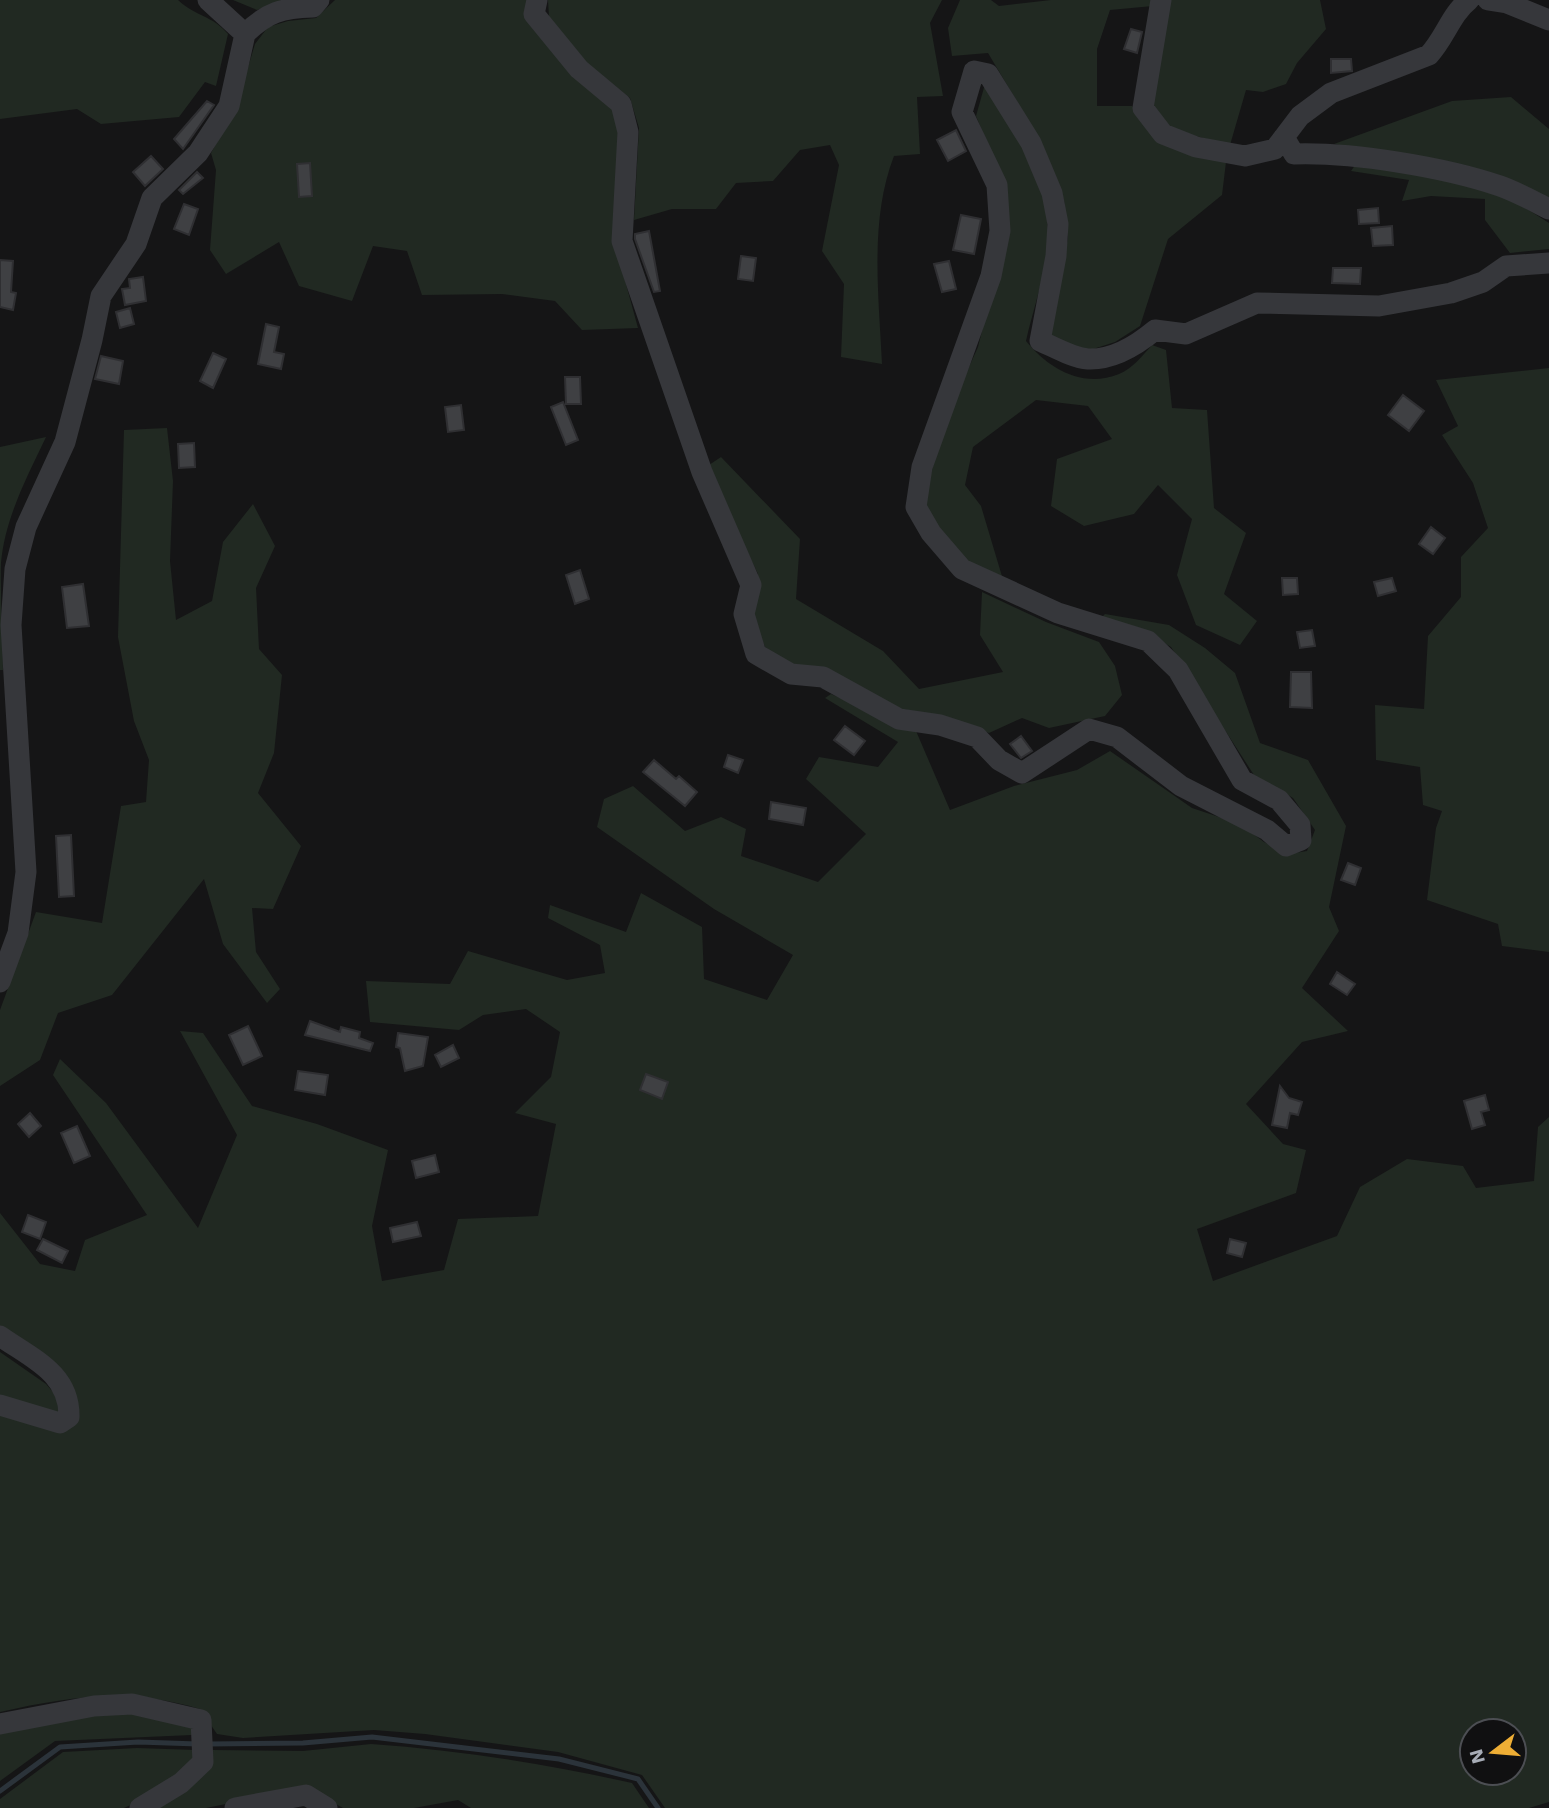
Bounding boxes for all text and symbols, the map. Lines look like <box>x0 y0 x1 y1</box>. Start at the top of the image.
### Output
north arrow <box>1458 1717 1528 1787</box>
text: N <box>1464 1747 1490 1766</box>

